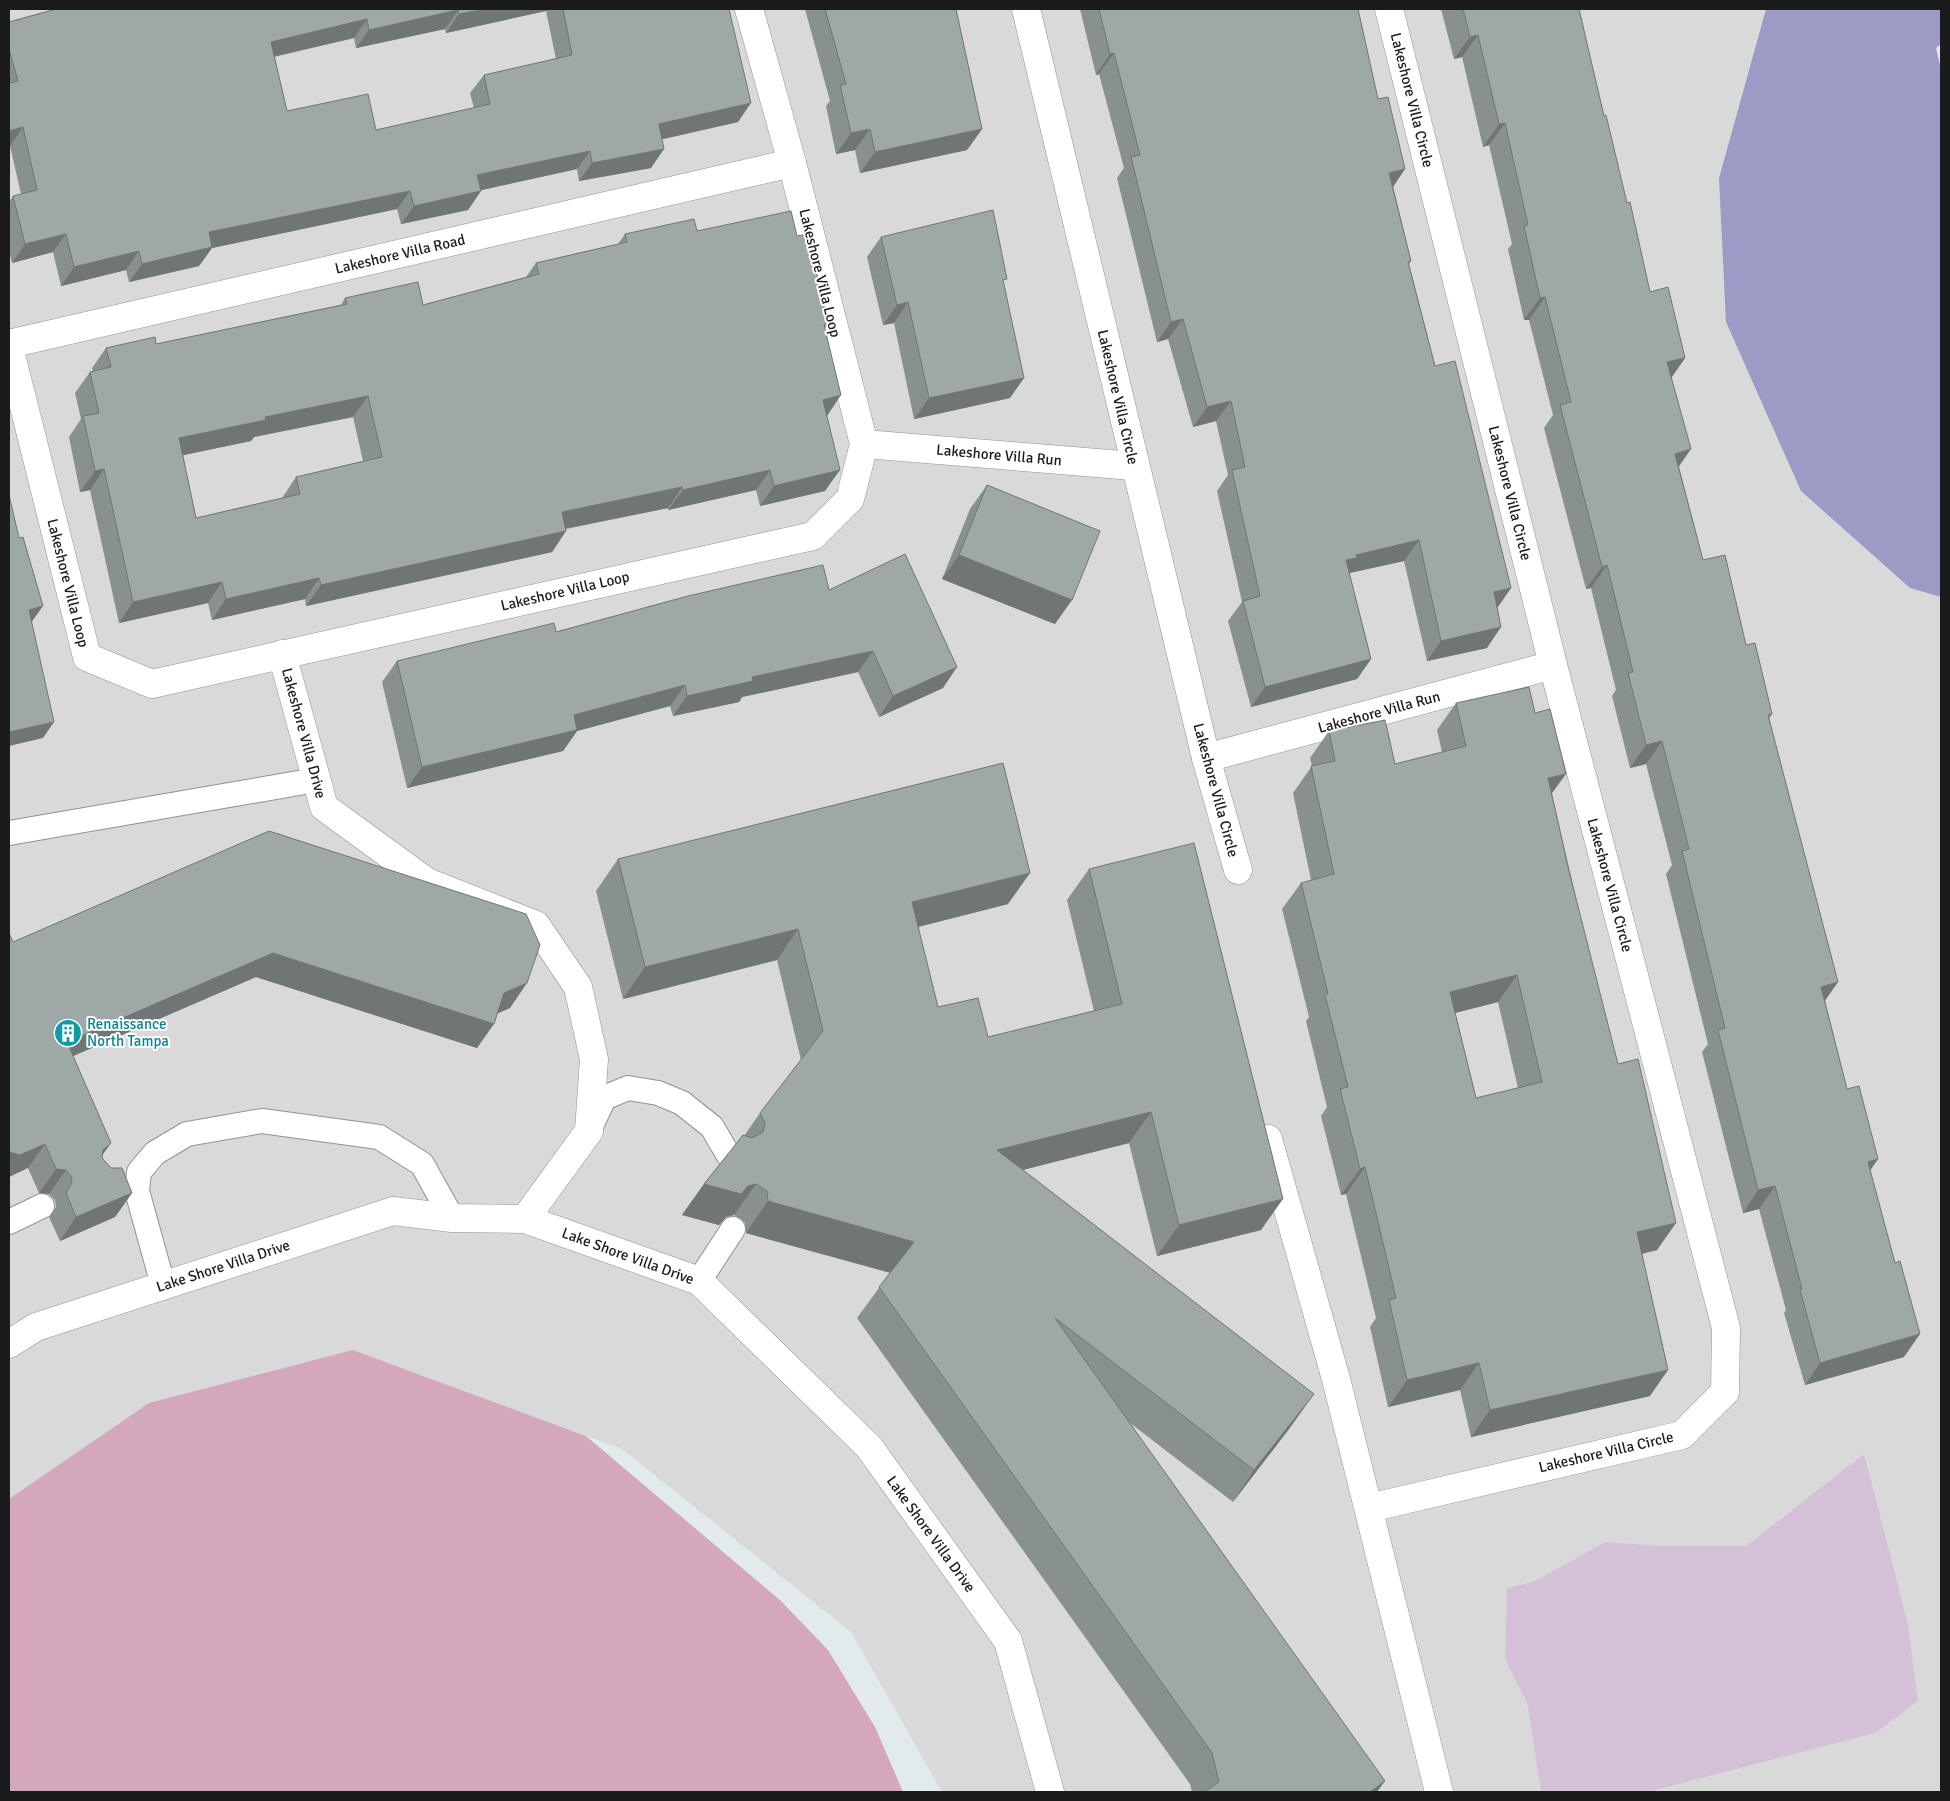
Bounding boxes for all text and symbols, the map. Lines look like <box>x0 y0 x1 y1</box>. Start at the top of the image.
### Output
street label: Lakeshore Villa Circle <box>1387 31 1437 169</box>
street label: Lakeshore Villa Loop <box>795 207 845 339</box>
street label: Lakeshore Villa Road <box>333 230 467 278</box>
street label: Lakeshore Villa Circle <box>1094 328 1142 466</box>
street label: Lakeshore Villa Circle <box>1485 424 1535 562</box>
street label: Lakeshore Villa Run <box>935 441 1063 469</box>
street label: Lakeshore Villa Loop <box>43 517 93 649</box>
street label: Lakeshore Villa Loop <box>499 567 631 615</box>
street label: Lakeshore Villa Drive <box>278 666 330 800</box>
street label: Lakeshore Villa Run <box>1316 687 1442 737</box>
street label: Lakeshore Villa Circle <box>1189 721 1243 859</box>
street label: Lakeshore Villa Circle <box>1583 816 1637 954</box>
place label: Renaissance North Tampa <box>87 1015 169 1050</box>
building icon: Renaissance North Tampa <box>53 1018 83 1048</box>
street label: Lake Shore Villa Drive <box>559 1224 697 1288</box>
street label: Lake Shore Villa Drive <box>154 1236 292 1296</box>
street label: Lakeshore Villa Circle <box>1537 1428 1675 1476</box>
street label: Lake Shore Villa Drive <box>883 1472 979 1596</box>

